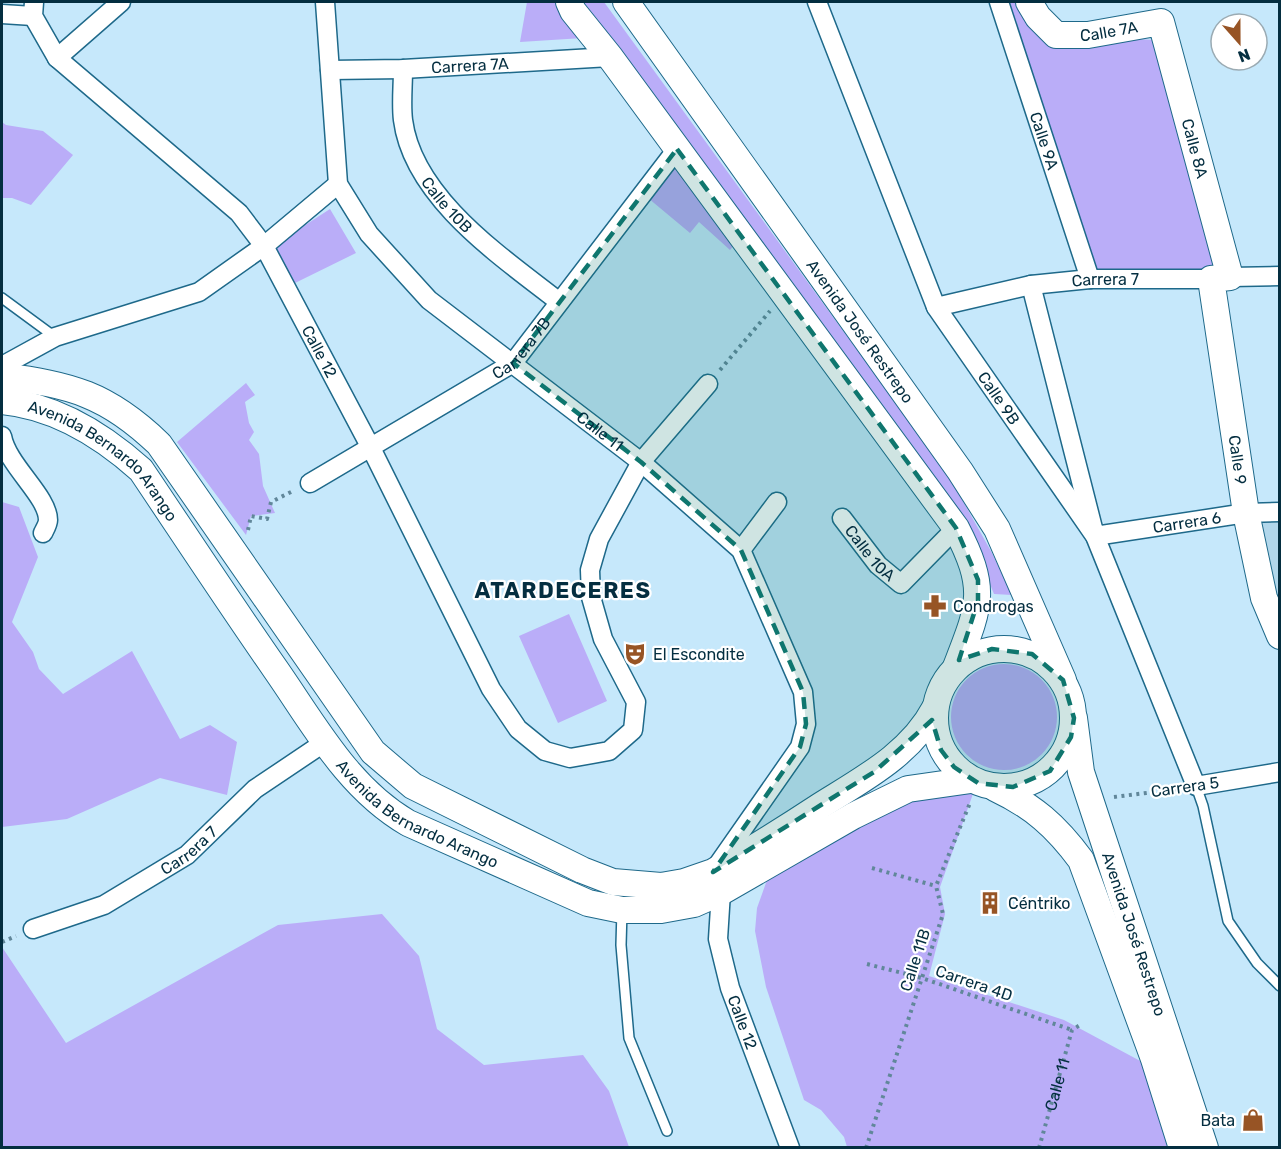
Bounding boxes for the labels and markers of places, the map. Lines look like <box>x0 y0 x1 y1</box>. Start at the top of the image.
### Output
pharmacy icon: Condrogas <box>922 593 948 619</box>
place label: Condrogas <box>953 597 1034 616</box>
theatre icon: El Escondite <box>622 641 648 667</box>
place label: El Escondite <box>653 645 745 664</box>
building icon: Céntriko <box>977 890 1003 916</box>
place label: Céntriko <box>1008 894 1070 913</box>
shop icon: Bata <box>1240 1107 1266 1133</box>
place label: Bata <box>1200 1111 1235 1130</box>

